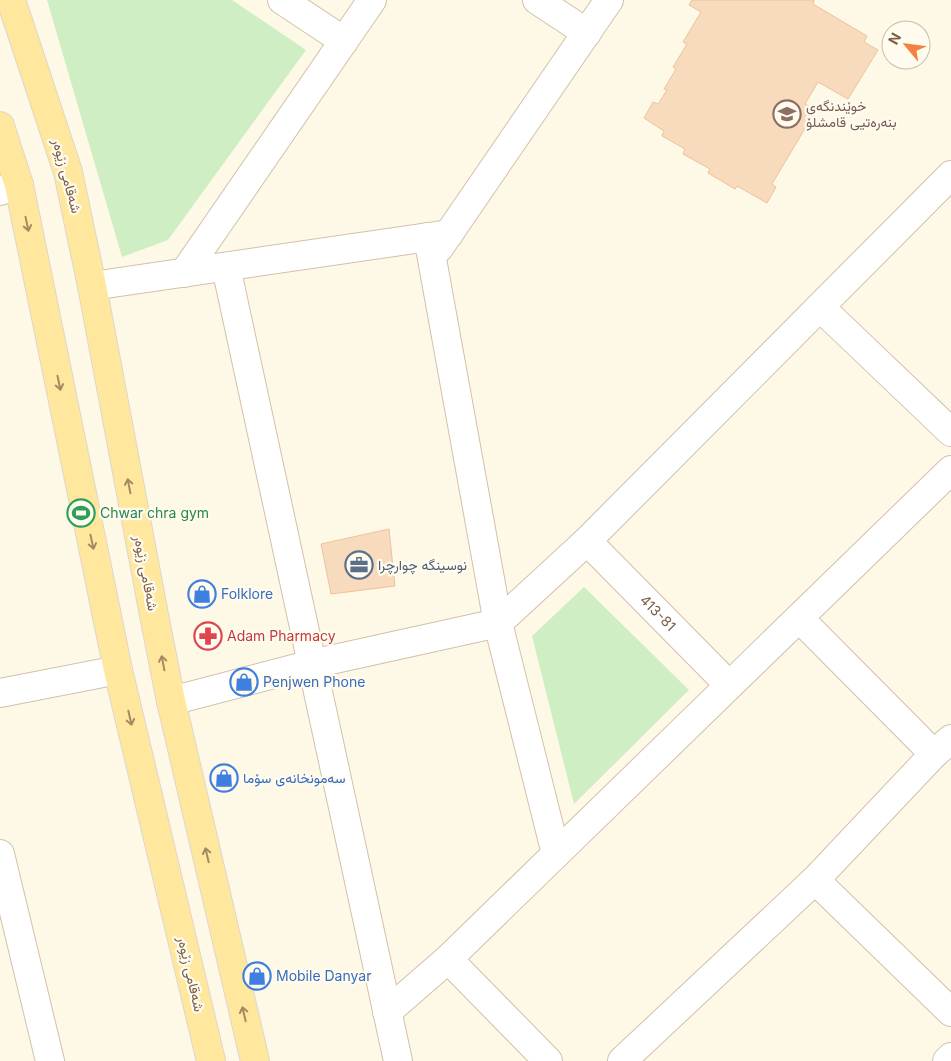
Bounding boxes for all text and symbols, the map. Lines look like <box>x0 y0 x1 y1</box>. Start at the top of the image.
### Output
north arrow <box>881 20 931 70</box>
text: N <box>884 30 904 47</box>
place label: خوێندنگەی بنەرەتیی قامشلۆ <box>806 97 897 131</box>
school or university icon: خوێندنگەی بنەرەتیی قامشلۆ <box>772 99 802 129</box>
street label: شەقامی زێوەر <box>48 136 86 215</box>
one-way arrow <box>22 215 32 231</box>
one-way arrow <box>55 374 64 390</box>
one-way arrow <box>124 478 134 494</box>
sports icon: Chwar chra gym <box>66 498 96 528</box>
place label: Chwar chra gym <box>100 504 209 521</box>
street label: شەقامی زێوەر <box>130 533 162 612</box>
one-way arrow <box>88 534 97 550</box>
office icon: نوسینگە چوارچرا <box>344 550 374 580</box>
place label: نوسینگە چوارچرا <box>378 556 467 575</box>
shop icon: Folklore <box>187 579 217 609</box>
place label: Folklore <box>221 585 273 602</box>
street label: 413-81 <box>637 591 680 634</box>
pharmacy icon: Adam Pharmacy <box>193 621 223 651</box>
place label: Adam Pharmacy <box>227 627 336 644</box>
one-way arrow <box>158 655 168 671</box>
shop icon: Penjwen Phone <box>229 667 259 697</box>
place label: Penjwen Phone <box>263 673 365 690</box>
one-way arrow <box>126 709 135 725</box>
shop icon: سەمونخانەی سۆما <box>209 763 239 793</box>
place label: سەمونخانەی سۆما <box>243 769 346 787</box>
one-way arrow <box>202 848 211 864</box>
street label: شەقامی زێوەر <box>173 934 208 1013</box>
shop icon: Mobile Danyar <box>242 961 272 991</box>
place label: Mobile Danyar <box>276 967 371 984</box>
one-way arrow <box>239 1006 248 1022</box>

